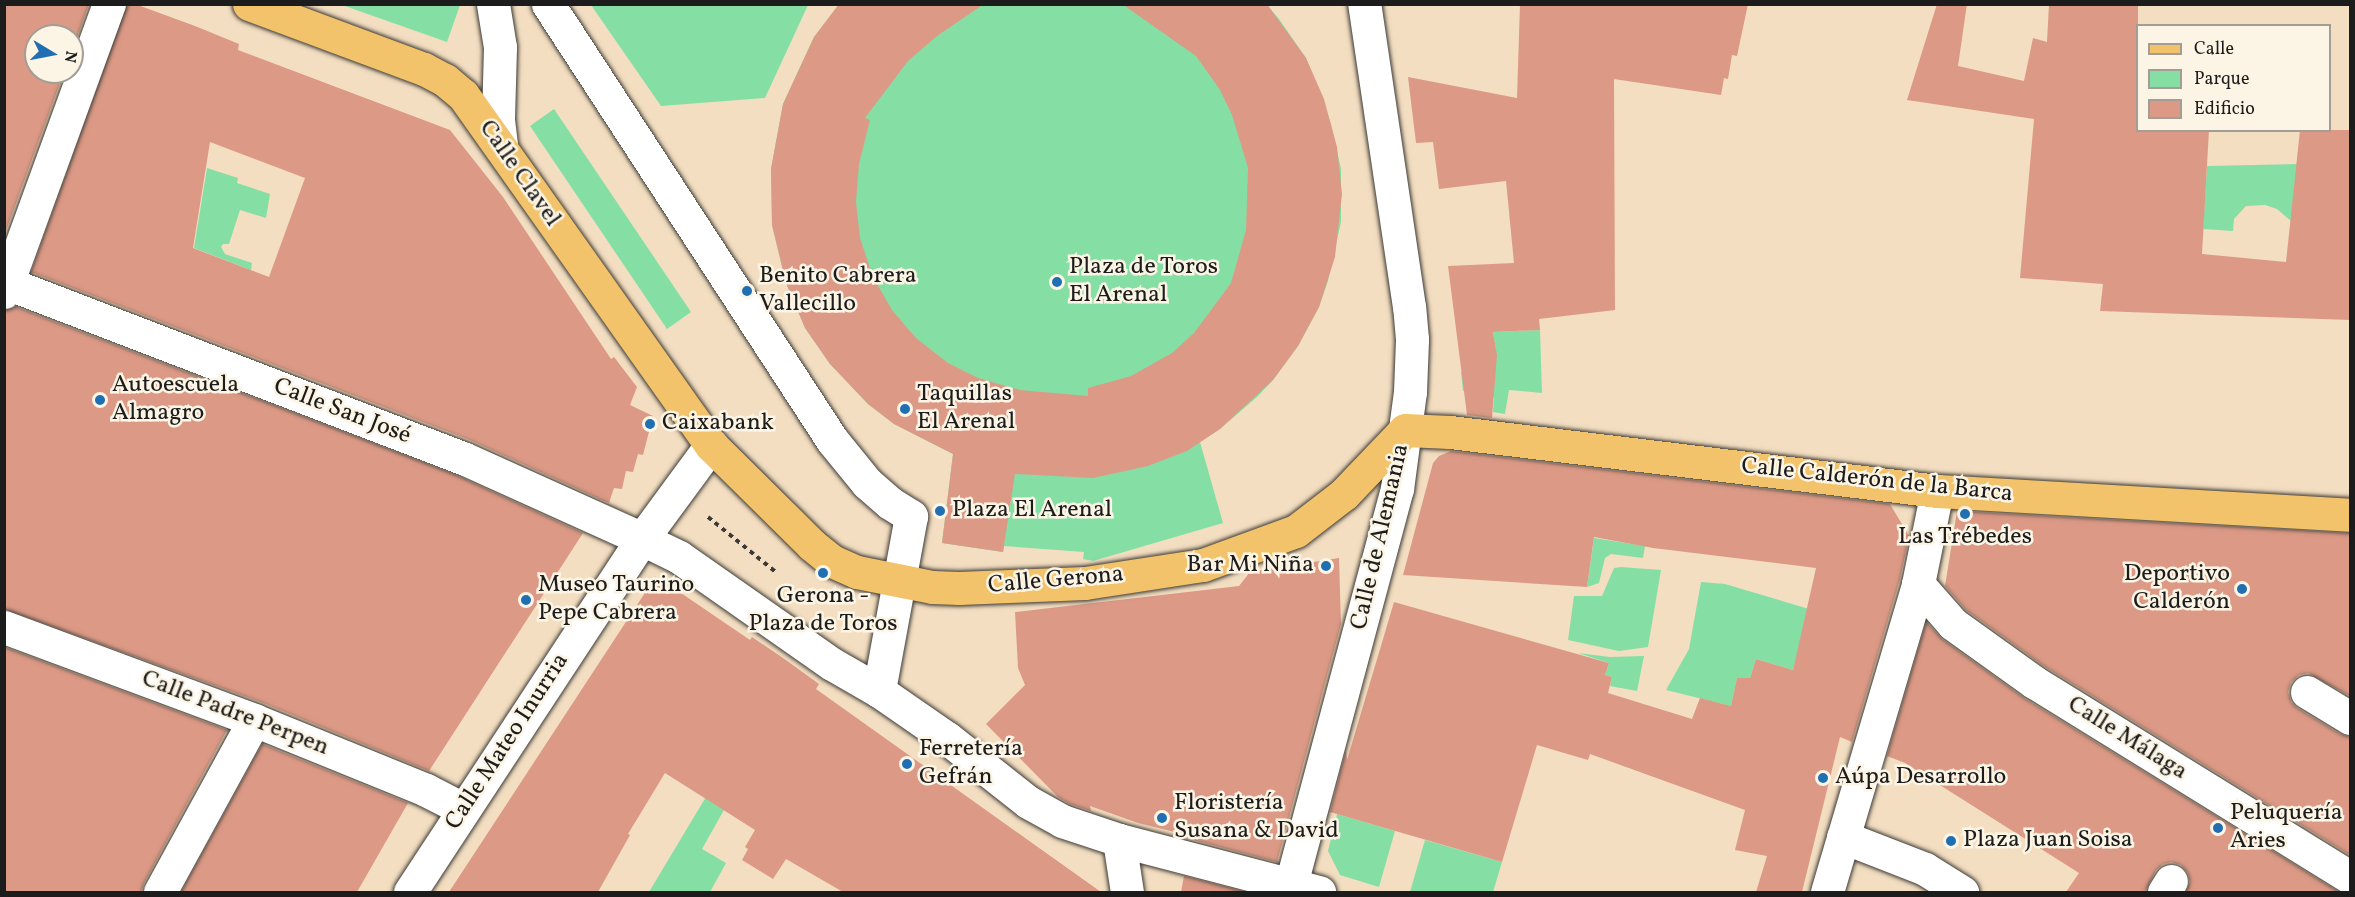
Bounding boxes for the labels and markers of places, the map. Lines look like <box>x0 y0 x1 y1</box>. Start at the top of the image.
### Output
place label: Plaza de Toros El Arenal <box>1069 254 1219 310</box>
place label: Benito Cabrera Vallecillo <box>759 263 917 319</box>
marker: Plaza de Toros El Arenal <box>1050 275 1064 289</box>
marker: Benito Cabrera Vallecillo <box>740 284 754 298</box>
place label: Autoescuela Almagro <box>112 372 239 428</box>
place label: Taquillas El Arenal <box>917 381 1015 437</box>
marker: Autoescuela Almagro <box>93 393 107 407</box>
marker: Taquillas El Arenal <box>898 402 912 416</box>
place label: Caixabank <box>662 410 774 438</box>
marker: Caixabank <box>643 417 657 431</box>
place label: Plaza El Arenal <box>952 497 1112 525</box>
marker: Plaza El Arenal <box>933 504 947 518</box>
marker: Las Trébedes <box>1958 507 1972 521</box>
place label: Las Trébedes <box>1898 524 2032 552</box>
place label: Bar Mi Niña <box>1187 552 1314 580</box>
marker: Bar Mi Niña <box>1319 559 1333 573</box>
place label: Deportivo Calderón <box>2124 561 2230 617</box>
marker: Gerona - Plaza de Toros <box>816 566 830 580</box>
place label: Museo Taurino Pepe Cabrera <box>538 572 695 628</box>
marker: Deportivo Calderón <box>2235 582 2249 596</box>
place label: Gerona - Plaza de Toros <box>748 583 898 639</box>
marker: Museo Taurino Pepe Cabrera <box>519 593 533 607</box>
place label: Ferretería Gefrán <box>919 736 1023 792</box>
marker: Ferretería Gefrán <box>900 757 914 771</box>
place label: Aúpa Desarrollo <box>1835 764 2006 792</box>
marker: Aúpa Desarrollo <box>1816 771 1830 785</box>
place label: Floristería Susana & David <box>1174 790 1339 846</box>
place label: Peluquería Aries <box>2230 800 2343 856</box>
marker: Floristería Susana & David <box>1155 811 1169 825</box>
marker: Peluquería Aries <box>2211 821 2225 835</box>
place label: Plaza Juan Soisa <box>1963 827 2133 855</box>
marker: Plaza Juan Soisa <box>1944 834 1958 848</box>

